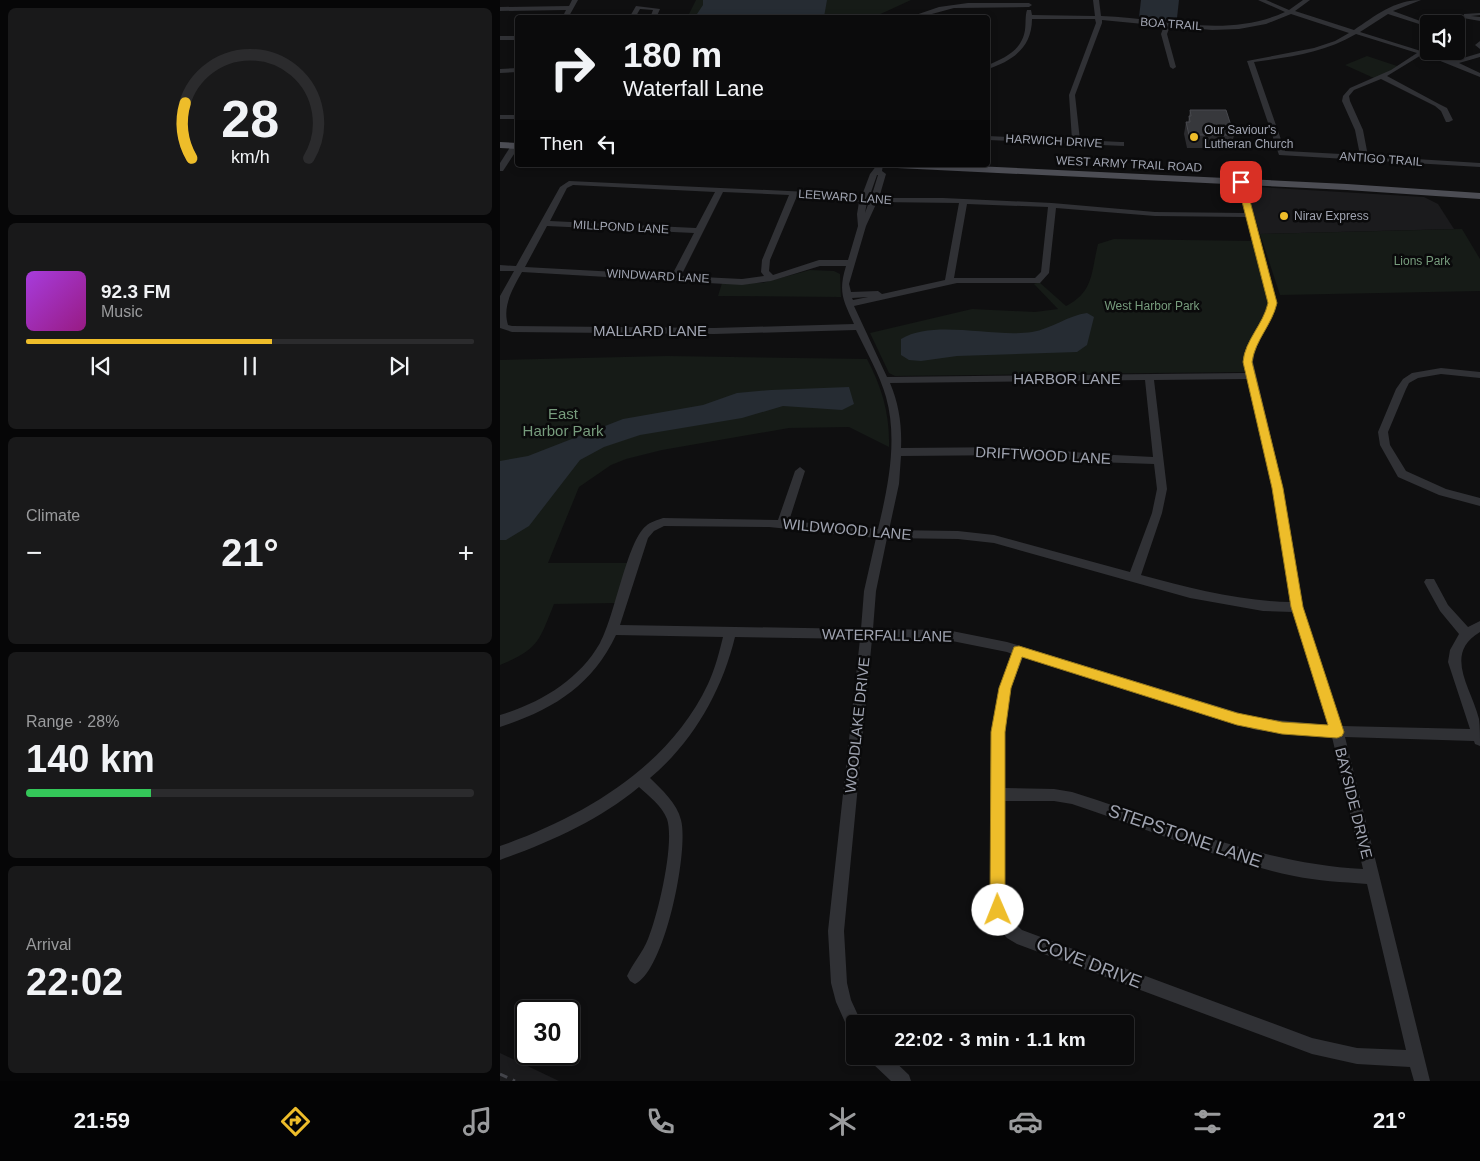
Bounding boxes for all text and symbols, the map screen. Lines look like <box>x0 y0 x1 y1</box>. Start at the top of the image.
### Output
street label: BOA TRAIL <box>1140 15 1203 33</box>
map controls <box>1420 15 1465 60</box>
button: sound <box>1420 15 1465 60</box>
icon: right <box>540 35 605 100</box>
text: 180 m <box>623 35 722 74</box>
text: Waterfall Lane <box>623 76 764 101</box>
text: 28 <box>221 90 279 148</box>
place label: Our Saviour's Lutheran Church <box>1204 123 1293 151</box>
icon: left <box>593 130 621 158</box>
street label: HARWICH DRIVE <box>1005 131 1103 151</box>
marker: Our Saviour's Lutheran Church <box>1188 131 1200 143</box>
text: Then <box>540 133 583 154</box>
text: km/h <box>231 147 269 167</box>
street label: ANTIGO TRAIL <box>1339 149 1423 169</box>
street label: WEST ARMY TRAIL ROAD <box>1056 153 1203 175</box>
pin <box>1220 161 1262 203</box>
icon: arrive <box>1227 168 1255 196</box>
street label: LEEWARD LANE <box>798 187 892 207</box>
place label: Nirav Express <box>1294 209 1369 223</box>
marker: Nirav Express <box>1278 210 1290 222</box>
street label: MILLPOND LANE <box>573 217 669 237</box>
park label: Lions Park <box>1394 254 1451 268</box>
street label: WINDWARD LANE <box>606 266 710 286</box>
text: 92.3 FM <box>101 281 171 302</box>
park label: West Harbor Park <box>1104 299 1201 313</box>
text: Music <box>101 303 143 320</box>
street label: MALLARD LANE <box>593 322 707 339</box>
icon: previous <box>87 352 115 380</box>
icon: pause <box>236 352 264 380</box>
icon: next <box>385 352 413 380</box>
street label: HARBOR LANE <box>1013 370 1121 387</box>
park label: East Harbor Park <box>523 405 604 439</box>
street label: DRIFTWOOD LANE <box>975 443 1111 467</box>
text: Climate <box>26 507 80 524</box>
street label: WILDWOOD LANE <box>782 515 912 543</box>
text: 21° <box>221 532 279 574</box>
text: − <box>26 537 42 568</box>
text: + <box>458 537 474 568</box>
street label: WATERFALL LANE <box>822 625 952 645</box>
street label: WOODLAKE DRIVE <box>841 656 873 794</box>
text: Range · 28% <box>26 713 119 730</box>
text: 140 km <box>26 738 155 780</box>
street label: BAYSIDE DRIVE <box>1332 746 1376 860</box>
street label: STEPSTONE LANE <box>1106 800 1264 872</box>
position arrow <box>971 883 1023 935</box>
street label: COVE DRIVE <box>1034 934 1144 992</box>
text: Arrival <box>26 936 71 953</box>
text: 22:02 <box>26 961 123 1003</box>
speed limit sign: 30 <box>515 1000 580 1065</box>
text: 22:02 · 3 min · 1.1 km <box>894 1029 1086 1050</box>
icon: directions <box>278 1104 313 1139</box>
icon: music <box>460 1104 495 1139</box>
icon: phone <box>643 1104 678 1139</box>
icon: climate <box>825 1104 860 1139</box>
icon: car <box>1008 1104 1043 1139</box>
icon: filters <box>1190 1104 1225 1139</box>
text: 21:59 <box>74 1108 130 1133</box>
text: 21° <box>1373 1108 1406 1133</box>

